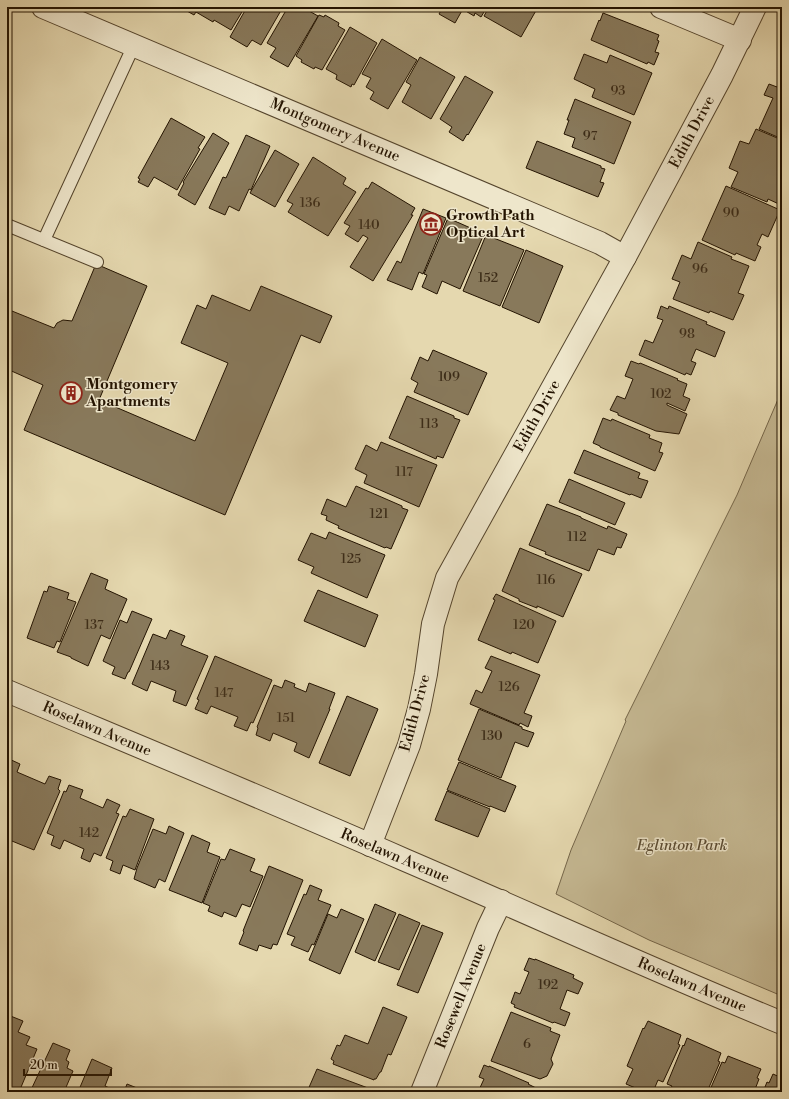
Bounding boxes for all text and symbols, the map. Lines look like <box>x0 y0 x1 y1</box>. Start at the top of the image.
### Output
house number: 93 <box>610 83 626 99</box>
street label: Edith Drive <box>665 92 719 172</box>
street label: Montgomery Avenue <box>267 94 403 166</box>
house number: 97 <box>583 128 598 144</box>
house number: 136 <box>300 195 320 211</box>
house number: 90 <box>723 205 740 221</box>
place label: Growth Path Optical Art <box>446 206 535 242</box>
museum icon: Growth Path Optical Art <box>418 211 444 237</box>
house number: 140 <box>358 217 380 233</box>
house number: 96 <box>692 261 708 277</box>
house number: 152 <box>478 270 498 286</box>
house number: 98 <box>679 326 695 342</box>
house number: 109 <box>438 369 460 385</box>
place label: Montgomery Apartments <box>85 375 178 411</box>
street label: Edith Drive <box>509 377 565 455</box>
building icon: Montgomery Apartments <box>58 380 84 406</box>
house number: 102 <box>650 386 672 402</box>
house number: 113 <box>420 416 438 432</box>
house number: 117 <box>395 464 413 480</box>
house number: 121 <box>369 506 389 522</box>
house number: 112 <box>567 529 587 545</box>
house number: 125 <box>341 551 361 567</box>
house number: 116 <box>536 572 556 588</box>
house number: 137 <box>84 617 104 633</box>
house number: 120 <box>513 617 535 633</box>
house number: 143 <box>150 658 170 674</box>
street label: Edith Drive <box>396 672 434 754</box>
house number: 126 <box>498 679 520 695</box>
house number: 147 <box>215 685 234 701</box>
street label: Roselawn Avenue <box>40 697 154 761</box>
house number: 151 <box>277 710 296 726</box>
house number: 130 <box>481 728 503 744</box>
street label: Roselawn Avenue <box>338 824 452 888</box>
house number: 142 <box>79 825 99 841</box>
park label: Eglinton Park <box>636 836 727 855</box>
street label: Rosewell Avenue <box>431 940 491 1052</box>
street label: Roselawn Avenue <box>635 953 749 1017</box>
house number: 192 <box>538 977 558 993</box>
house number: 6 <box>523 1036 531 1052</box>
scale bar <box>24 1051 111 1077</box>
text: 20 m <box>30 1058 58 1073</box>

